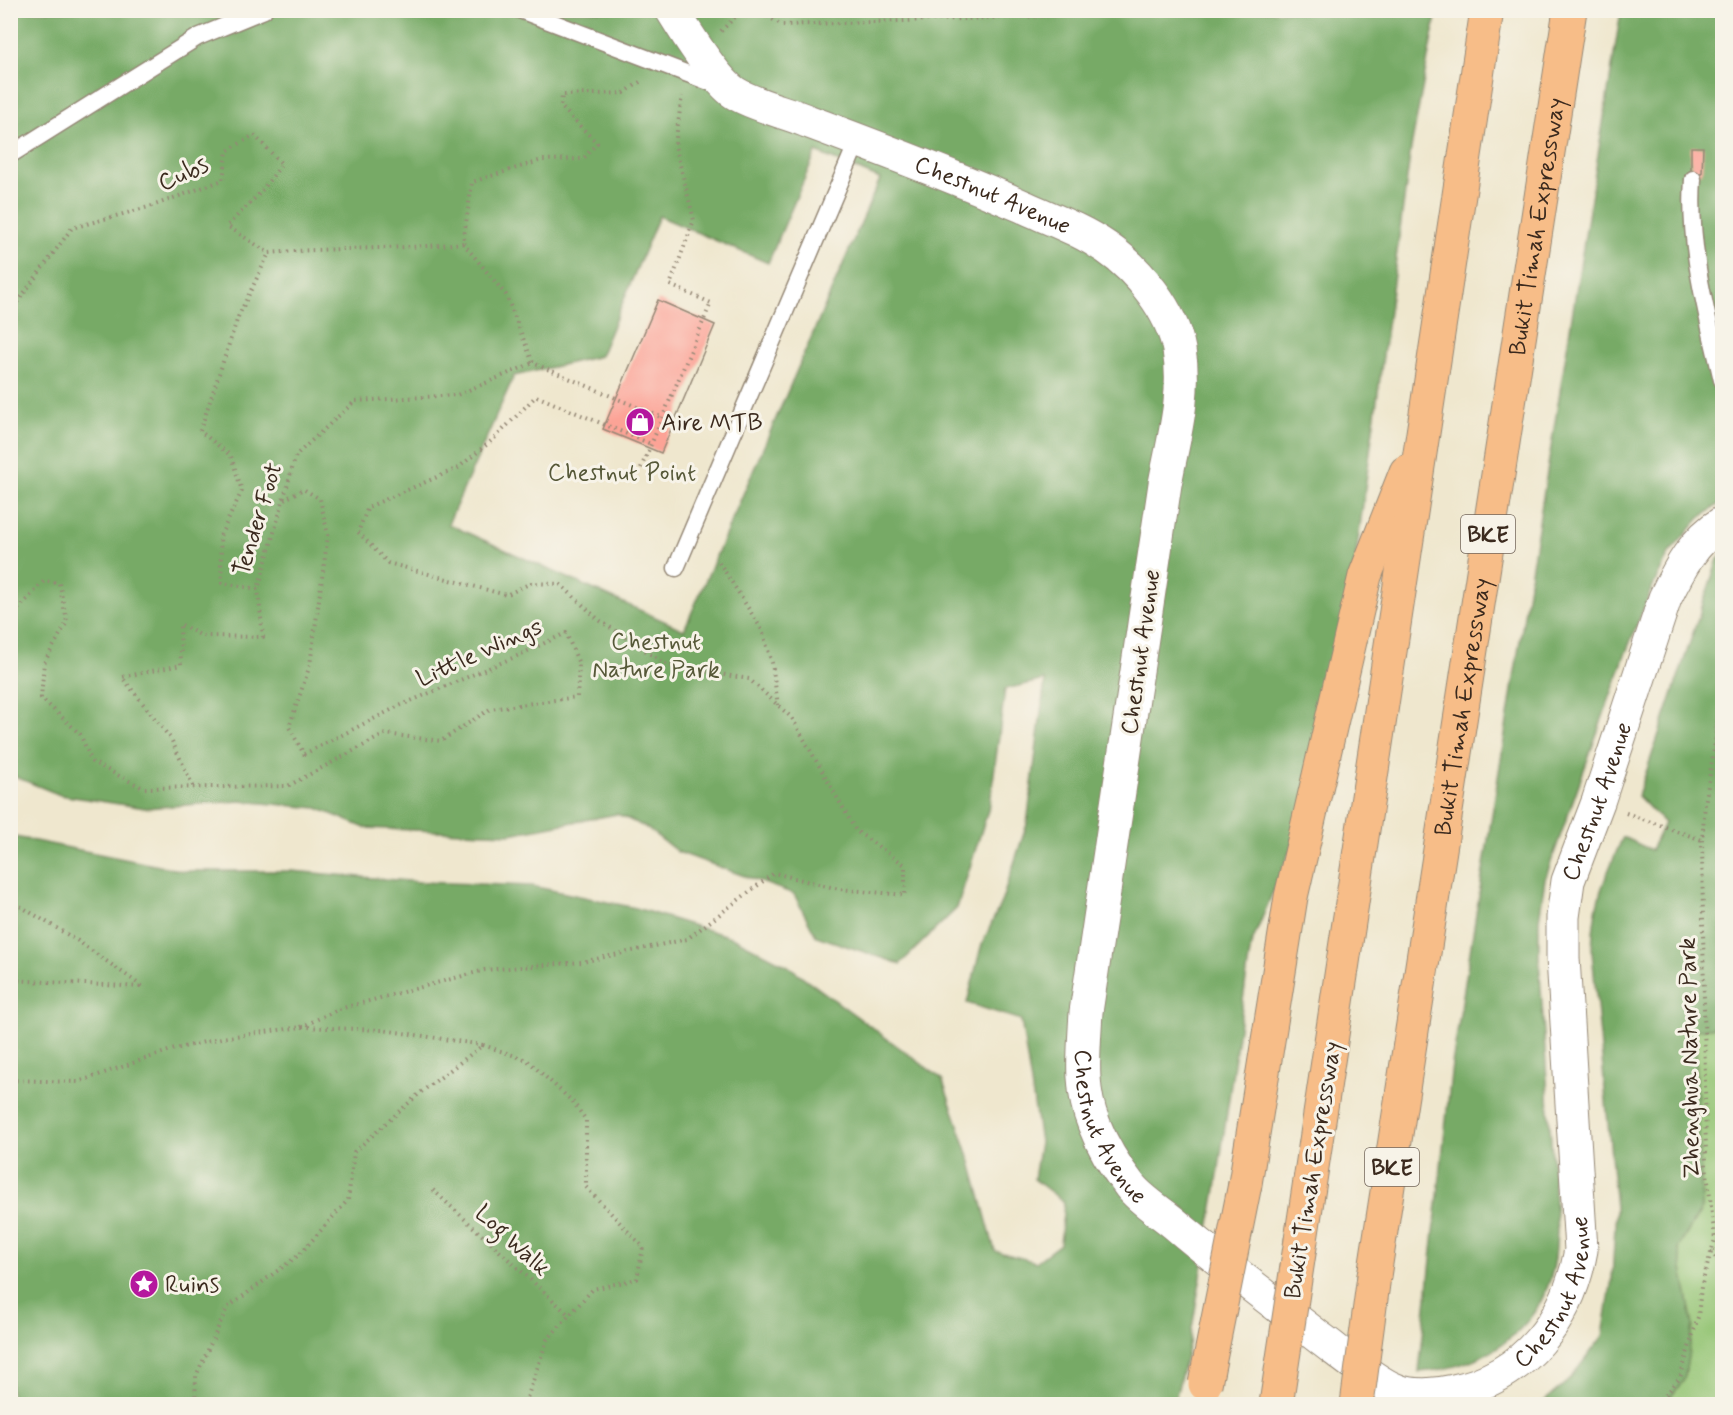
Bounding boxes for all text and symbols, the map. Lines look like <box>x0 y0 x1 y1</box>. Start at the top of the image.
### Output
street label: Bukit Timah Expressway <box>1503 96 1573 358</box>
street label: Chestnut Avenue <box>910 149 1075 242</box>
street label: Cubs <box>154 150 214 199</box>
shop icon: Aire MTB <box>624 406 656 438</box>
place label: Aire MTB <box>661 408 763 439</box>
park label: Chestnut Point <box>548 458 696 489</box>
street label: Tender Foot <box>227 459 290 580</box>
road number: BKE <box>1461 515 1515 553</box>
street label: Chestnut Avenue <box>1115 568 1168 737</box>
street label: Bukit Timah Expressway <box>1428 576 1499 838</box>
street label: Little Wings <box>412 612 548 695</box>
park label: Chestnut Nature Park <box>592 627 720 686</box>
street label: Chestnut Avenue <box>1555 718 1640 886</box>
street label: Zhenghua Nature Park <box>1673 937 1708 1179</box>
street label: Bukit Timah Expressway <box>1278 1039 1349 1301</box>
street label: Chestnut Avenue <box>1066 1049 1153 1212</box>
road number: BKE <box>1365 1148 1419 1186</box>
street label: Log Walk <box>466 1198 556 1286</box>
street label: Chestnut Avenue <box>1508 1215 1598 1376</box>
place icon: Ruins <box>128 1268 160 1300</box>
place label: Ruins <box>165 1270 219 1301</box>

